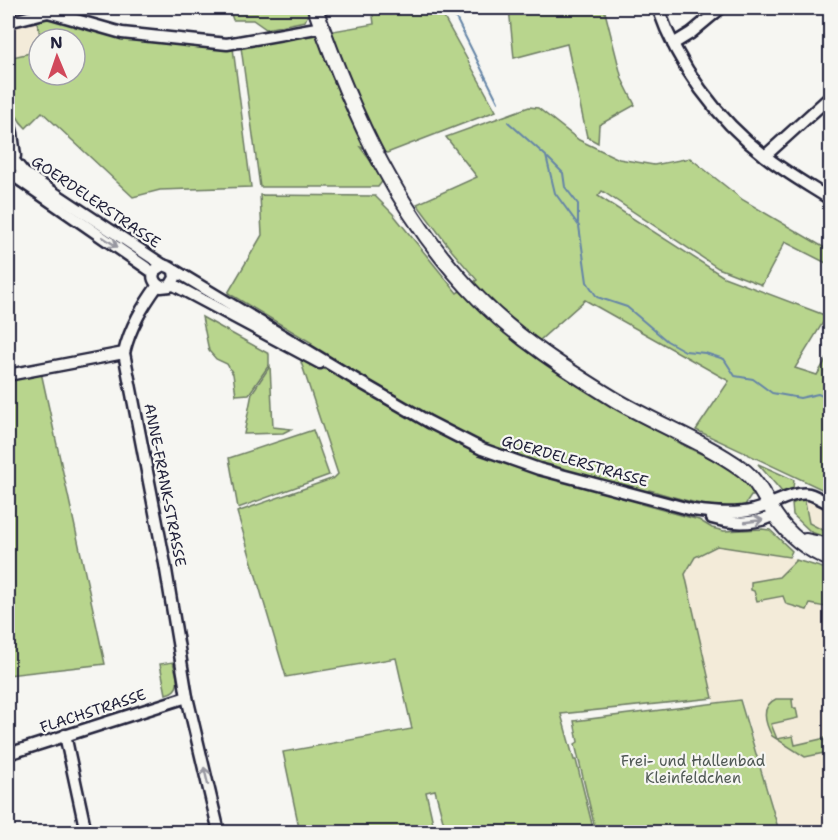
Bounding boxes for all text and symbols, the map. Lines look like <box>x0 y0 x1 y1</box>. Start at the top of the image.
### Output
north arrow <box>27 27 87 87</box>
text: N <box>50 32 63 53</box>
street label: GOERDELERSTRASSE <box>27 151 165 253</box>
one-way arrow <box>101 237 118 249</box>
street label: ANNE-FRANK-STRASSE <box>139 402 191 568</box>
street label: GOERDELERSTRASSE <box>499 430 651 492</box>
one-way arrow <box>744 515 764 526</box>
street label: FLACHSTRASSE <box>37 684 149 738</box>
park label: Frei- und Hallenbad Kleinfeldchen <box>621 751 766 788</box>
one-way arrow <box>199 766 211 785</box>

